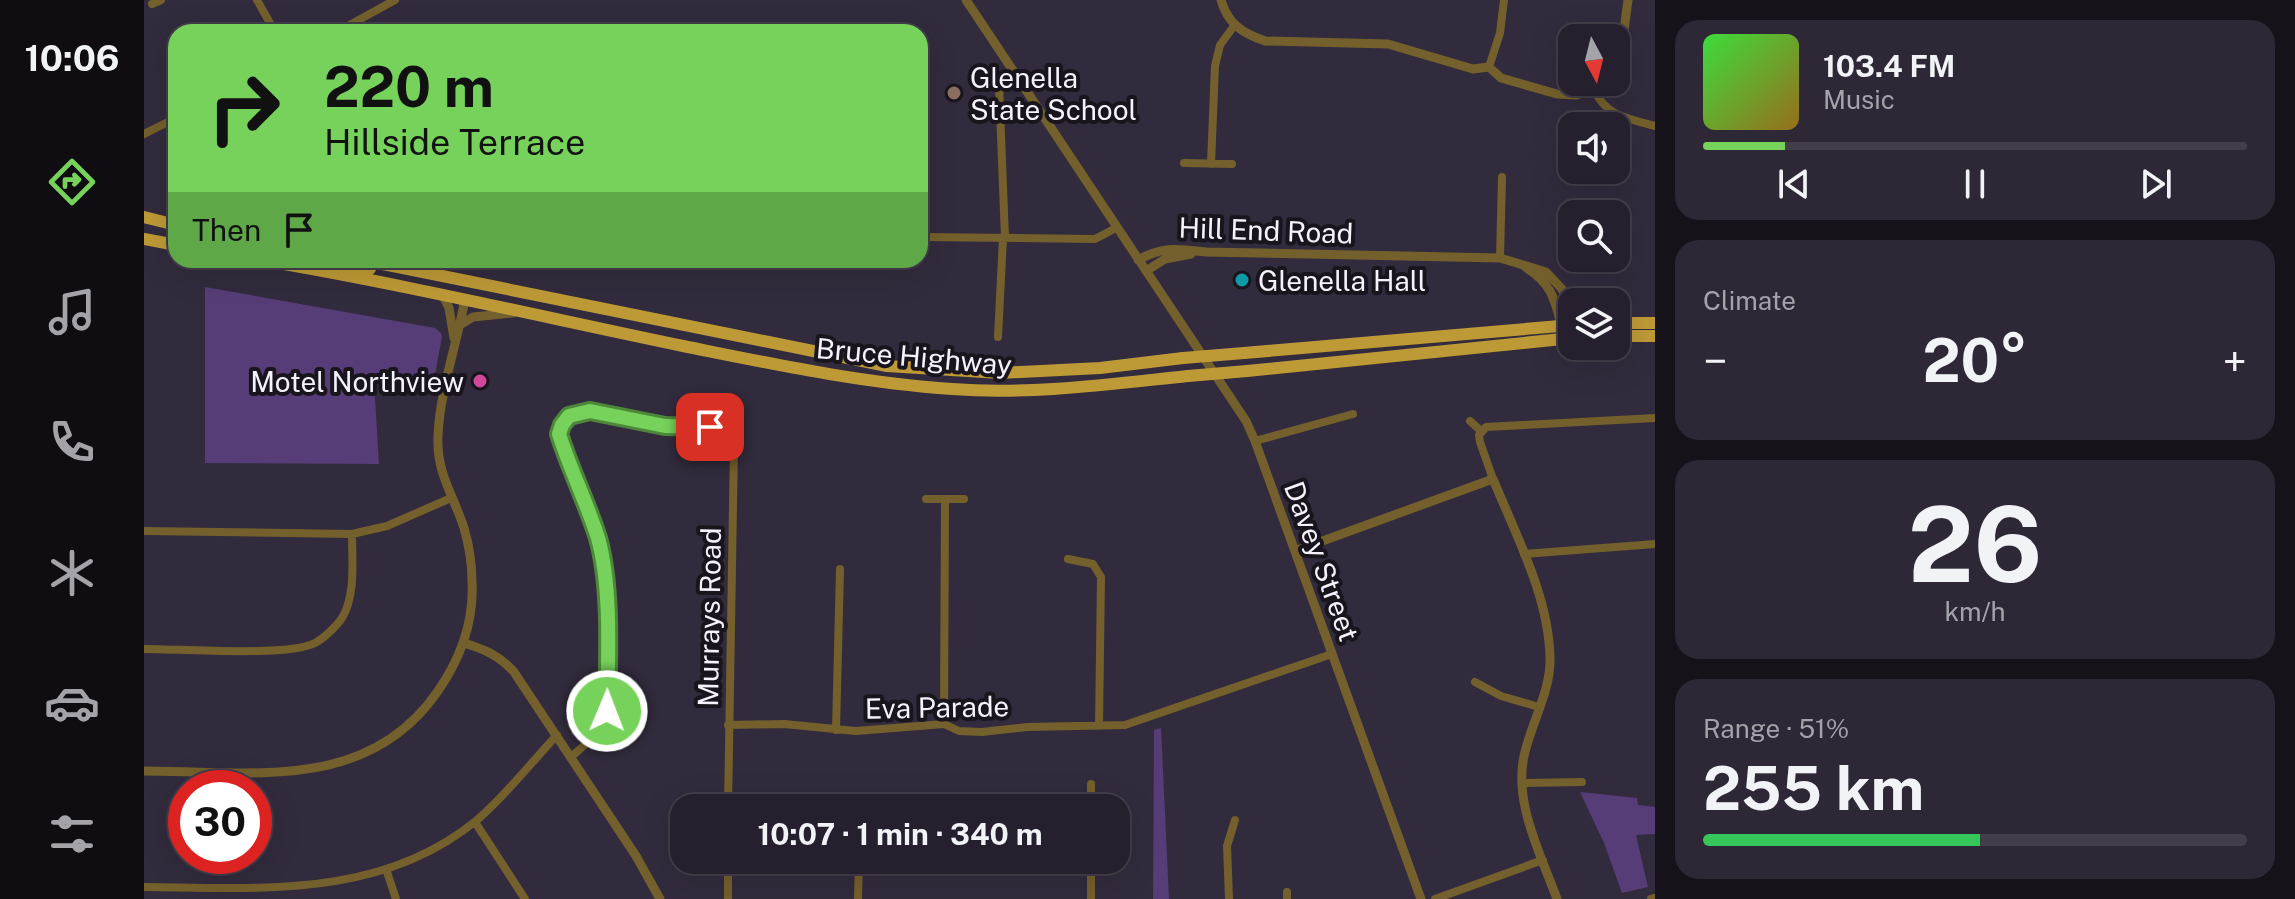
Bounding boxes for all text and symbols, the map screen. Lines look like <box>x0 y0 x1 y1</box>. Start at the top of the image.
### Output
north arrow <box>1558 24 1630 96</box>
map controls <box>1558 24 1630 360</box>
text: 10:06 <box>24 37 120 79</box>
text: 103.4 FM <box>1823 48 1955 84</box>
text: 220 m <box>324 54 494 120</box>
icon: right <box>192 56 296 160</box>
place label: Glenella State School <box>970 61 1137 126</box>
marker: Glenella State School <box>945 84 963 102</box>
text: Music <box>1823 84 1895 115</box>
button: sound <box>1558 112 1630 184</box>
text: Hillside Terrace <box>324 121 585 163</box>
icon: directions <box>44 154 100 210</box>
icon: previous <box>1772 162 1816 206</box>
icon: pause <box>1953 162 1997 206</box>
icon: next <box>2134 162 2178 206</box>
button: search <box>1558 200 1630 272</box>
icon: arrive <box>277 208 321 252</box>
street label: Hill End Road <box>1178 210 1354 250</box>
text: Then <box>192 212 261 248</box>
place label: Glenella Hall <box>1258 264 1426 297</box>
marker: Glenella Hall <box>1233 271 1251 289</box>
icon: music <box>44 284 100 340</box>
text: Climate <box>1703 285 1796 316</box>
button: layers <box>1558 288 1630 360</box>
text: 20° <box>1922 325 2028 396</box>
street label: Bruce Highway <box>815 331 1013 381</box>
text: − <box>1703 335 1727 387</box>
text: + <box>2223 335 2247 387</box>
place label: Motel Northview <box>250 365 464 398</box>
marker: Motel Northview <box>471 372 489 390</box>
pin <box>676 393 744 461</box>
icon: arrive <box>688 405 732 449</box>
icon: phone <box>44 414 100 470</box>
street label: Davey Street <box>1278 477 1366 645</box>
text: 26 <box>1908 483 2042 605</box>
street label: Murrays Road <box>691 527 727 707</box>
icon: climate <box>44 545 100 601</box>
text: km/h <box>1944 596 2006 627</box>
position arrow <box>565 669 649 753</box>
icon: car <box>44 675 100 731</box>
street label: Eva Parade <box>864 689 1010 725</box>
text: Range · 51% <box>1703 713 1849 744</box>
text: 255 km <box>1703 753 1924 824</box>
speed limit sign: 30 <box>168 770 272 874</box>
icon: filters <box>44 806 100 862</box>
text: 10:07 · 1 min · 340 m <box>757 816 1043 852</box>

